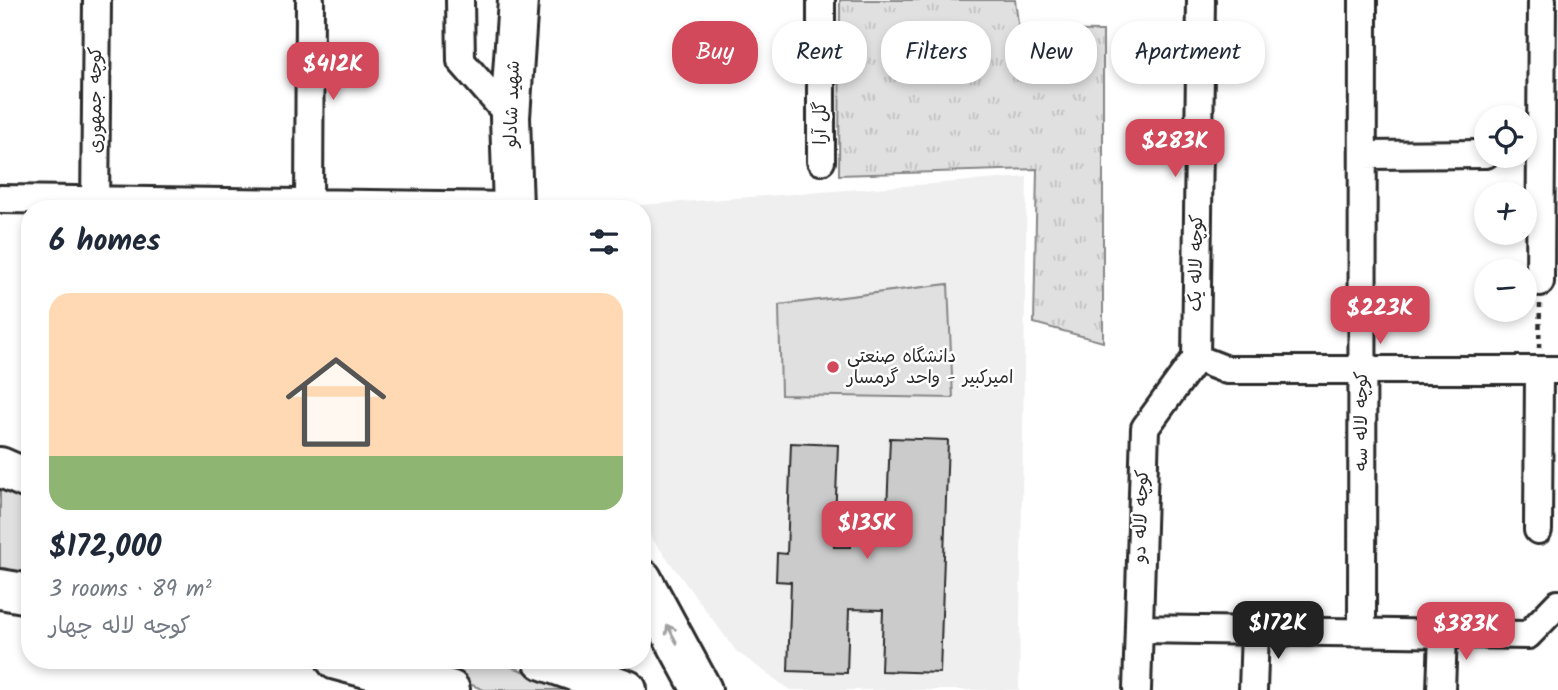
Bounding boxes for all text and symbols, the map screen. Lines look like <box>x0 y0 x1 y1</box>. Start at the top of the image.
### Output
chip: Buy <box>672 21 758 84</box>
chip: Rent <box>772 21 867 84</box>
chip: Filters <box>881 21 991 84</box>
chip: New <box>1005 21 1097 84</box>
chip: Apartment <box>1111 21 1265 84</box>
pin: $412K <box>284 42 382 102</box>
street label: کوچه جمهوری <box>82 46 111 153</box>
text: $412K <box>303 47 363 83</box>
street label: شهید شادلو <box>497 60 529 149</box>
street label: گل آرا <box>807 101 836 145</box>
map controls <box>1474 105 1537 322</box>
button: locate <box>1474 105 1537 168</box>
pin: $283K <box>1126 120 1224 179</box>
text: $283K <box>1141 124 1209 160</box>
button: + <box>1474 182 1537 245</box>
street label: کوچه لاله یک <box>1182 214 1212 312</box>
text: 6 homes <box>49 218 161 266</box>
icon: filters <box>585 223 623 261</box>
button: − <box>1474 259 1537 322</box>
pin: $223K <box>1331 286 1429 346</box>
text: $223K <box>1347 291 1413 327</box>
icon: home <box>273 339 399 465</box>
place label: دانشگاه صنعتی امیرکبیر - واحد گرمسار <box>845 343 1013 393</box>
marker: دانشگاه صنعتی امیرکبیر - واحد گرمسار <box>825 359 841 375</box>
street label: کوچه لاله سه <box>1348 371 1377 471</box>
street label: کوچه لاله دو <box>1126 469 1158 565</box>
pin: $135K <box>818 502 916 561</box>
text: $135K <box>838 506 896 542</box>
text: $172,000 <box>49 524 162 572</box>
text: 3 rooms · 89 m² <box>49 572 212 608</box>
pin: $172K <box>1229 602 1327 661</box>
pin: $383K <box>1417 602 1515 662</box>
text: $172K <box>1249 606 1307 642</box>
text: $383K <box>1433 607 1499 643</box>
text: کوچه لاله چهار <box>49 609 191 645</box>
one-way arrow <box>665 624 679 645</box>

